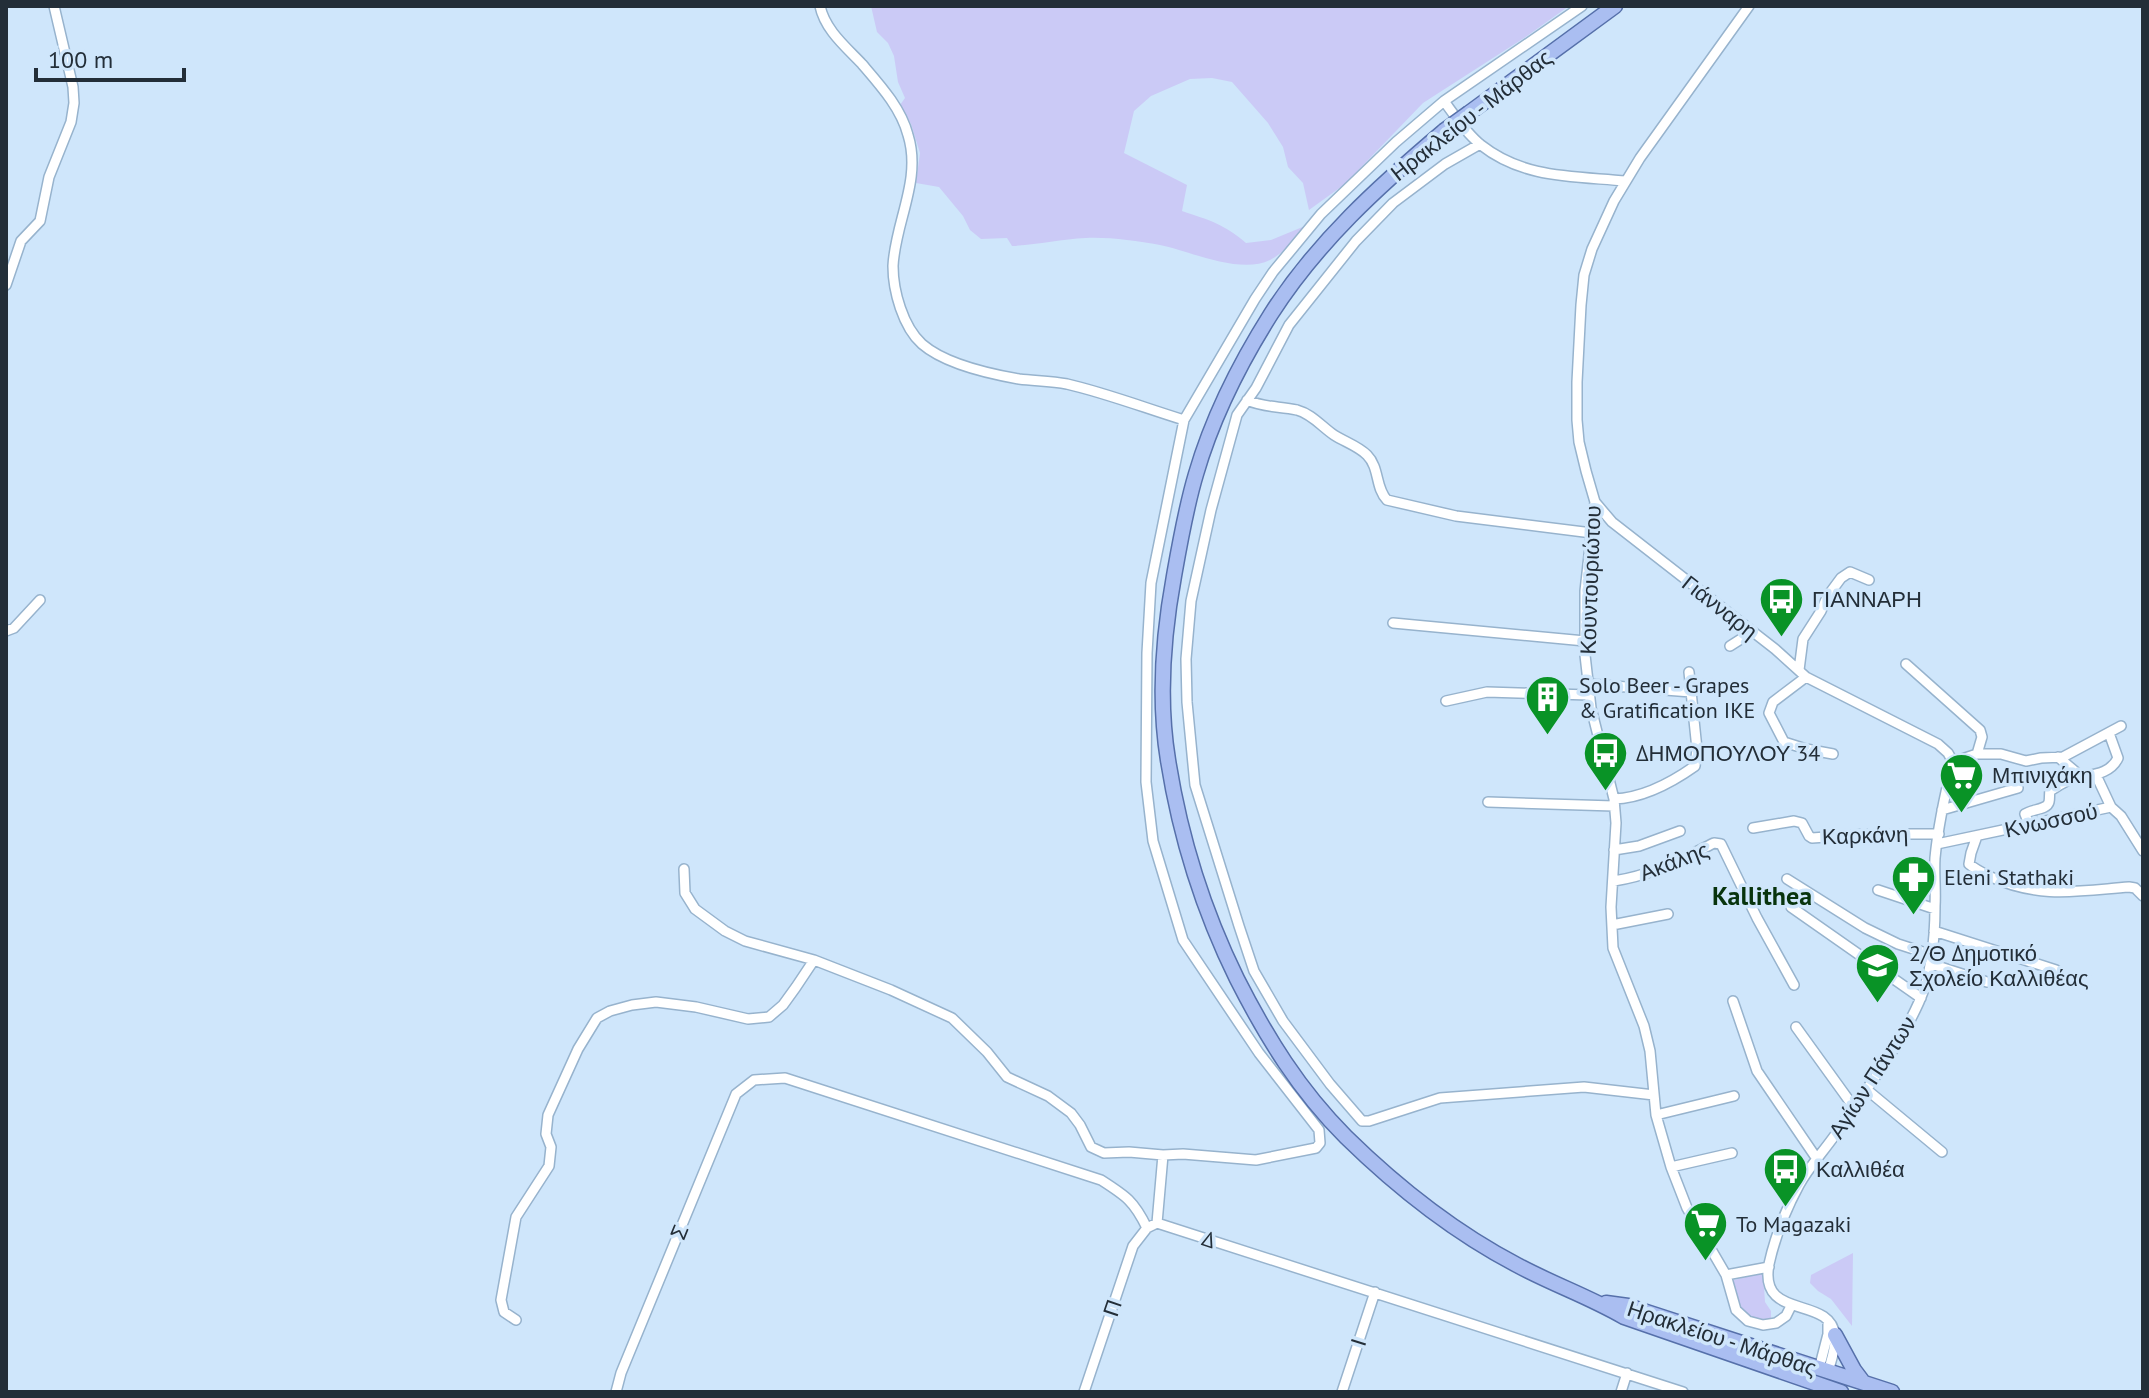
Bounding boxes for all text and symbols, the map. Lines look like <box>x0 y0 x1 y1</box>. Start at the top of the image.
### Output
scale bar <box>36 32 184 82</box>
street label: Ηρακλείου - Μάρθας <box>1385 43 1557 187</box>
text: 100 m <box>48 44 113 75</box>
street label: Κουντουριώτου <box>1573 505 1607 655</box>
street label: Γιάνναρη <box>1677 569 1763 645</box>
bus stop icon: ΓΙΑΝΝΑΡΗ <box>1757 575 1805 638</box>
place label: ΓΙΑΝΝΑΡΗ <box>1812 585 1922 613</box>
place label: Solo Beer - Grapes & Gratification IKE <box>1579 671 1755 724</box>
building icon: Solo Beer - Grapes & Gratification IKE <box>1524 674 1572 737</box>
bus stop icon: ΔΗΜΟΠΟΥΛΟΥ 34 <box>1581 729 1629 792</box>
place label: ΔΗΜΟΠΟΥΛΟΥ 34 <box>1636 739 1820 767</box>
supermarket icon: Μπινιχάκη <box>1937 751 1985 814</box>
place label: Μπινιχάκη <box>1992 761 2093 789</box>
street label: Κνωσσού <box>2002 797 2100 843</box>
street label: Καρκάνη <box>1821 820 1909 850</box>
street label: Ακάλης <box>1635 835 1713 887</box>
pharmacy icon: Eleni Stathaki <box>1889 853 1937 916</box>
place label: Eleni Stathaki <box>1944 863 2074 891</box>
district label: Kallithea <box>1712 879 1812 912</box>
place label: 2/Θ Δημοτικό Σχολείο Καλλιθέας <box>1909 939 2089 992</box>
school or university icon: 2/Θ Δημοτικό Σχολείο Καλλιθέας <box>1854 942 1902 1005</box>
street label: Αγίων Πάντων <box>1822 1011 1922 1143</box>
bus stop icon: Καλλιθέα <box>1761 1145 1809 1208</box>
place label: Καλλιθέα <box>1816 1155 1905 1183</box>
supermarket icon: To Magazaki <box>1681 1200 1729 1263</box>
place label: To Magazaki <box>1736 1210 1851 1238</box>
street label: Σ <box>663 1220 695 1244</box>
street label: Δ <box>1199 1224 1220 1254</box>
street label: Ηρακλείου - Μάρθας <box>1624 1294 1820 1382</box>
street label: Π <box>1096 1296 1128 1320</box>
street label: Ι <box>1344 1335 1372 1349</box>

